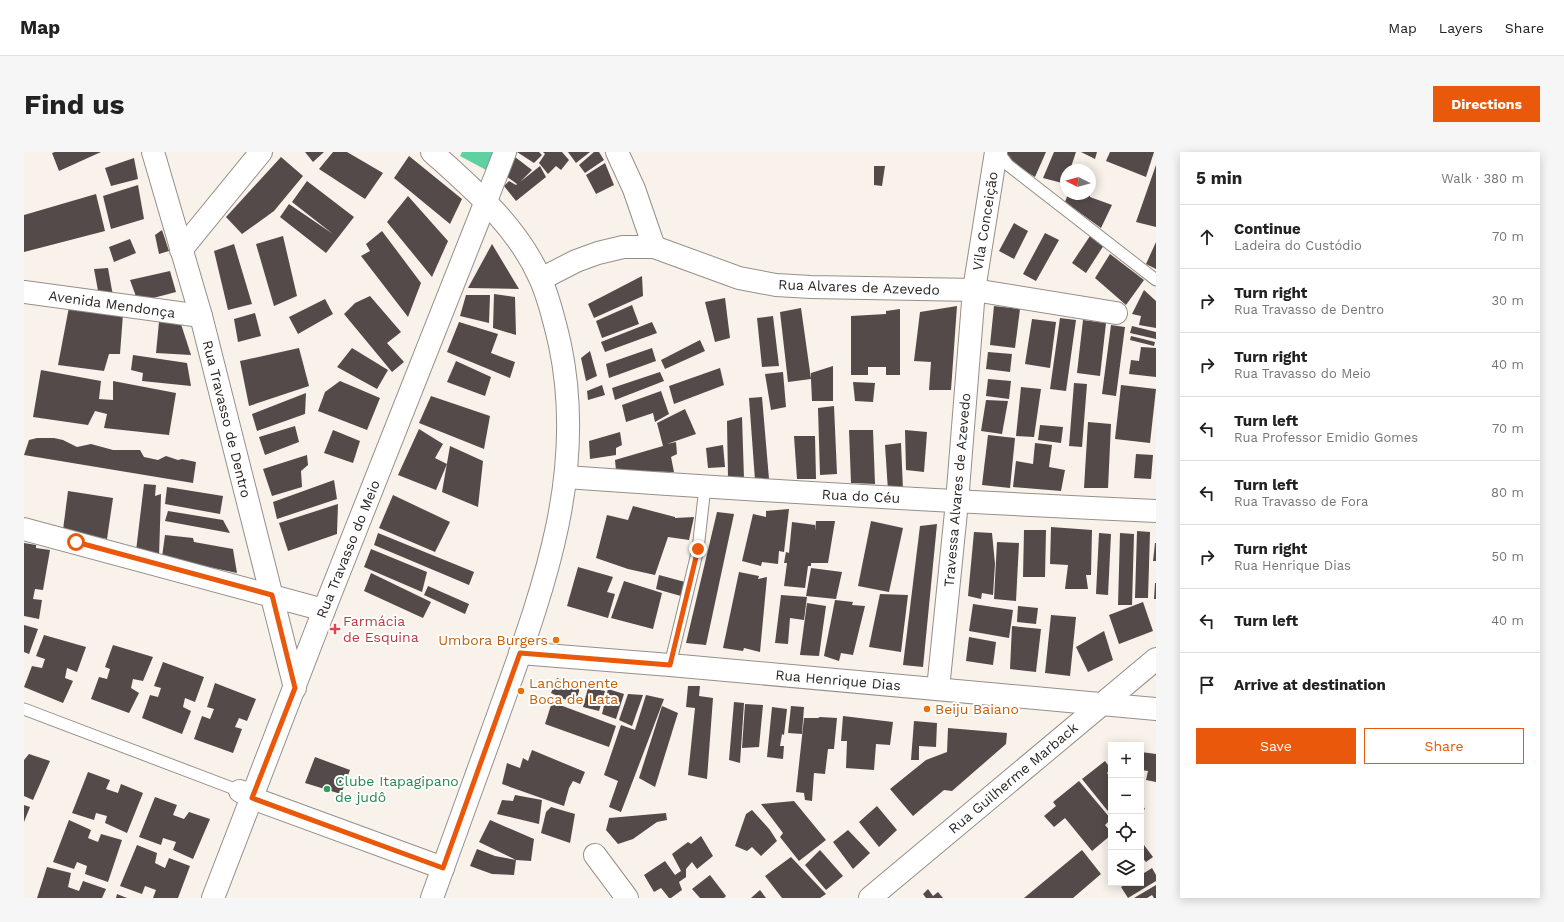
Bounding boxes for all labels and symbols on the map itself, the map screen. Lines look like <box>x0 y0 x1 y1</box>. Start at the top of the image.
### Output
north arrow <box>1060 164 1096 200</box>
street label: Vila Conceição <box>969 170 1001 272</box>
street label: Rua Alvares de Azevedo <box>778 276 940 298</box>
street label: Avenida Mendonça <box>48 287 176 321</box>
street label: Rua Travasso de Dentro <box>200 339 254 499</box>
street label: Travessa Alvares de Azevedo <box>941 392 973 588</box>
street label: Rua Travasso do Meio <box>313 478 383 620</box>
street label: Rua do Céu <box>821 486 901 506</box>
route start <box>67 533 85 551</box>
route end <box>689 540 707 558</box>
place label: Farmácia de Esquina <box>343 613 419 645</box>
marker: Farmácia de Esquina <box>330 624 340 634</box>
place label: Umbora Burgers <box>438 632 548 648</box>
marker: Umbora Burgers <box>551 635 561 645</box>
street label: Rua Henrique Dias <box>775 667 901 693</box>
place label: Lanchonente Boca de Lata <box>529 675 618 707</box>
marker: Lanchonente Boca de Lata <box>516 686 526 696</box>
place label: Beiju Baiano <box>935 701 1019 717</box>
marker: Beiju Baiano <box>922 704 932 714</box>
street label: Rua Guilherme Marback <box>945 719 1081 837</box>
place label: Clube Itapagipano de judô <box>335 773 459 805</box>
marker: Clube Itapagipano de judô <box>322 784 332 794</box>

